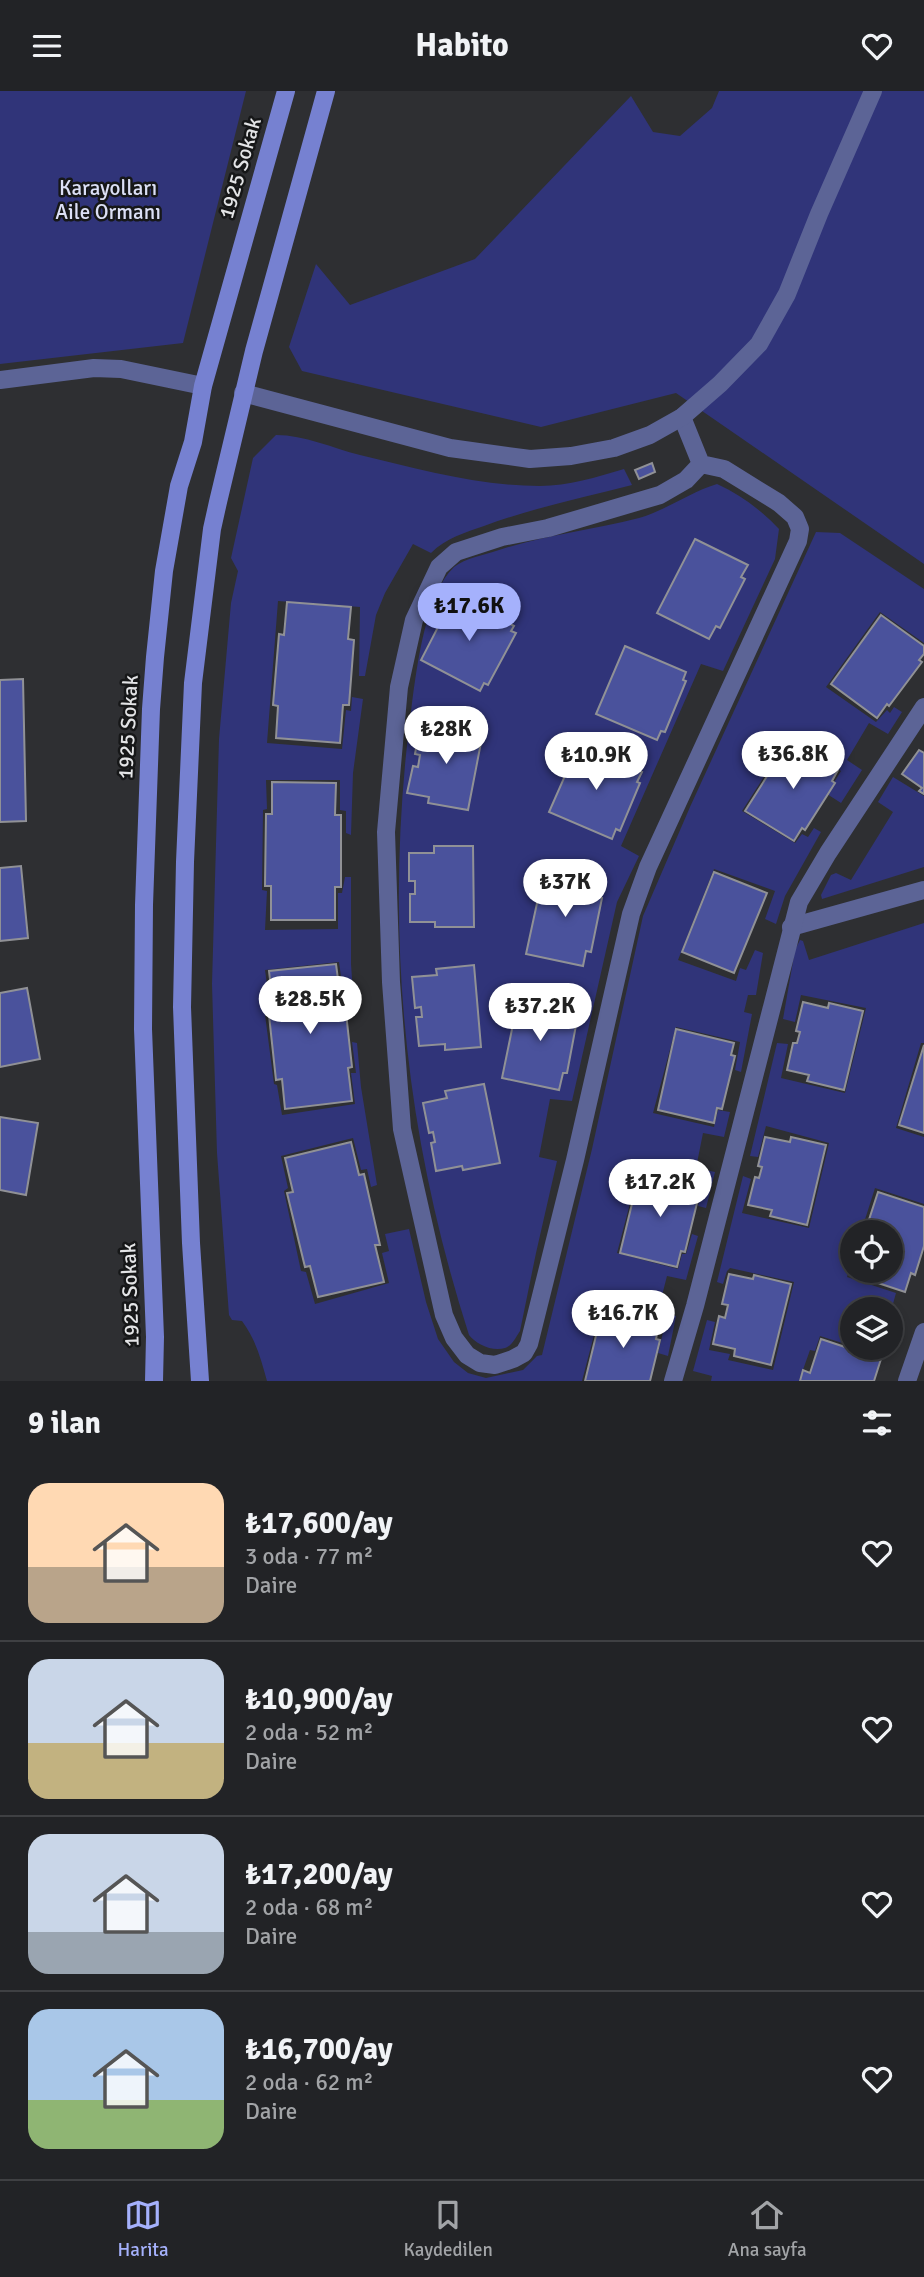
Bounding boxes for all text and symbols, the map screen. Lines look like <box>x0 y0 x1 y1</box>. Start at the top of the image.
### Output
text: Habito <box>415 26 509 65</box>
icon: menu <box>28 27 66 65</box>
icon: heart <box>858 27 896 65</box>
street label: 1925 Sokak <box>213 114 267 222</box>
park label: Karayolları Aile Ormanı <box>55 175 161 225</box>
pin: ₺17.6K <box>412 583 526 643</box>
text: ₺17.6K <box>434 591 504 620</box>
street label: 1925 Sokak <box>112 674 144 780</box>
pin: ₺28K <box>405 707 487 766</box>
text: ₺28K <box>420 714 472 743</box>
pin: ₺36.8K <box>736 731 850 791</box>
pin: ₺10.9K <box>539 733 653 792</box>
text: ₺36.8K <box>758 739 828 768</box>
text: ₺10.9K <box>561 740 631 769</box>
pin: ₺37K <box>524 859 606 919</box>
text: ₺37K <box>539 867 591 896</box>
pin: ₺28.5K <box>253 977 367 1036</box>
pin: ₺37.2K <box>483 983 597 1043</box>
text: ₺28.5K <box>275 984 345 1013</box>
text: ₺37.2K <box>505 991 575 1020</box>
pin: ₺17.2K <box>603 1159 717 1219</box>
text: ₺17.2K <box>625 1167 695 1196</box>
map controls <box>840 1220 903 1360</box>
button: locate <box>840 1220 903 1283</box>
street label: 1925 Sokak <box>115 1242 145 1348</box>
pin: ₺16.7K <box>566 1291 680 1350</box>
button: layers <box>840 1297 903 1360</box>
text: ₺16.7K <box>588 1298 658 1327</box>
icon: filters <box>858 1404 896 1442</box>
text: 9 ilan <box>28 1405 101 1442</box>
text: ₺17,600/ay <box>245 1505 393 1542</box>
icon: home <box>84 1511 168 1595</box>
icon: heart <box>858 1534 896 1572</box>
text: 3 oda · 77 m² <box>245 1542 373 1571</box>
text: Daire <box>245 1571 297 1600</box>
text: ₺10,900/ay <box>245 1681 393 1718</box>
icon: home <box>84 1687 168 1771</box>
icon: heart <box>858 1710 896 1748</box>
text: 2 oda · 52 m² <box>245 1718 373 1747</box>
text: Daire <box>245 1747 297 1776</box>
text: ₺17,200/ay <box>245 1856 393 1893</box>
icon: home <box>84 1862 168 1946</box>
icon: heart <box>858 1885 896 1923</box>
text: 2 oda · 68 m² <box>245 1893 373 1922</box>
text: Daire <box>245 1922 297 1951</box>
text: ₺16,700/ay <box>245 2031 393 2068</box>
icon: home <box>84 2037 168 2121</box>
icon: heart <box>858 2060 896 2098</box>
text: 2 oda · 62 m² <box>245 2068 373 2097</box>
text: Daire <box>245 2097 297 2126</box>
tab: Harita <box>117 2196 169 2262</box>
tab: Kaydedilen <box>403 2196 493 2262</box>
tab: Ana sayfa <box>728 2196 807 2262</box>

